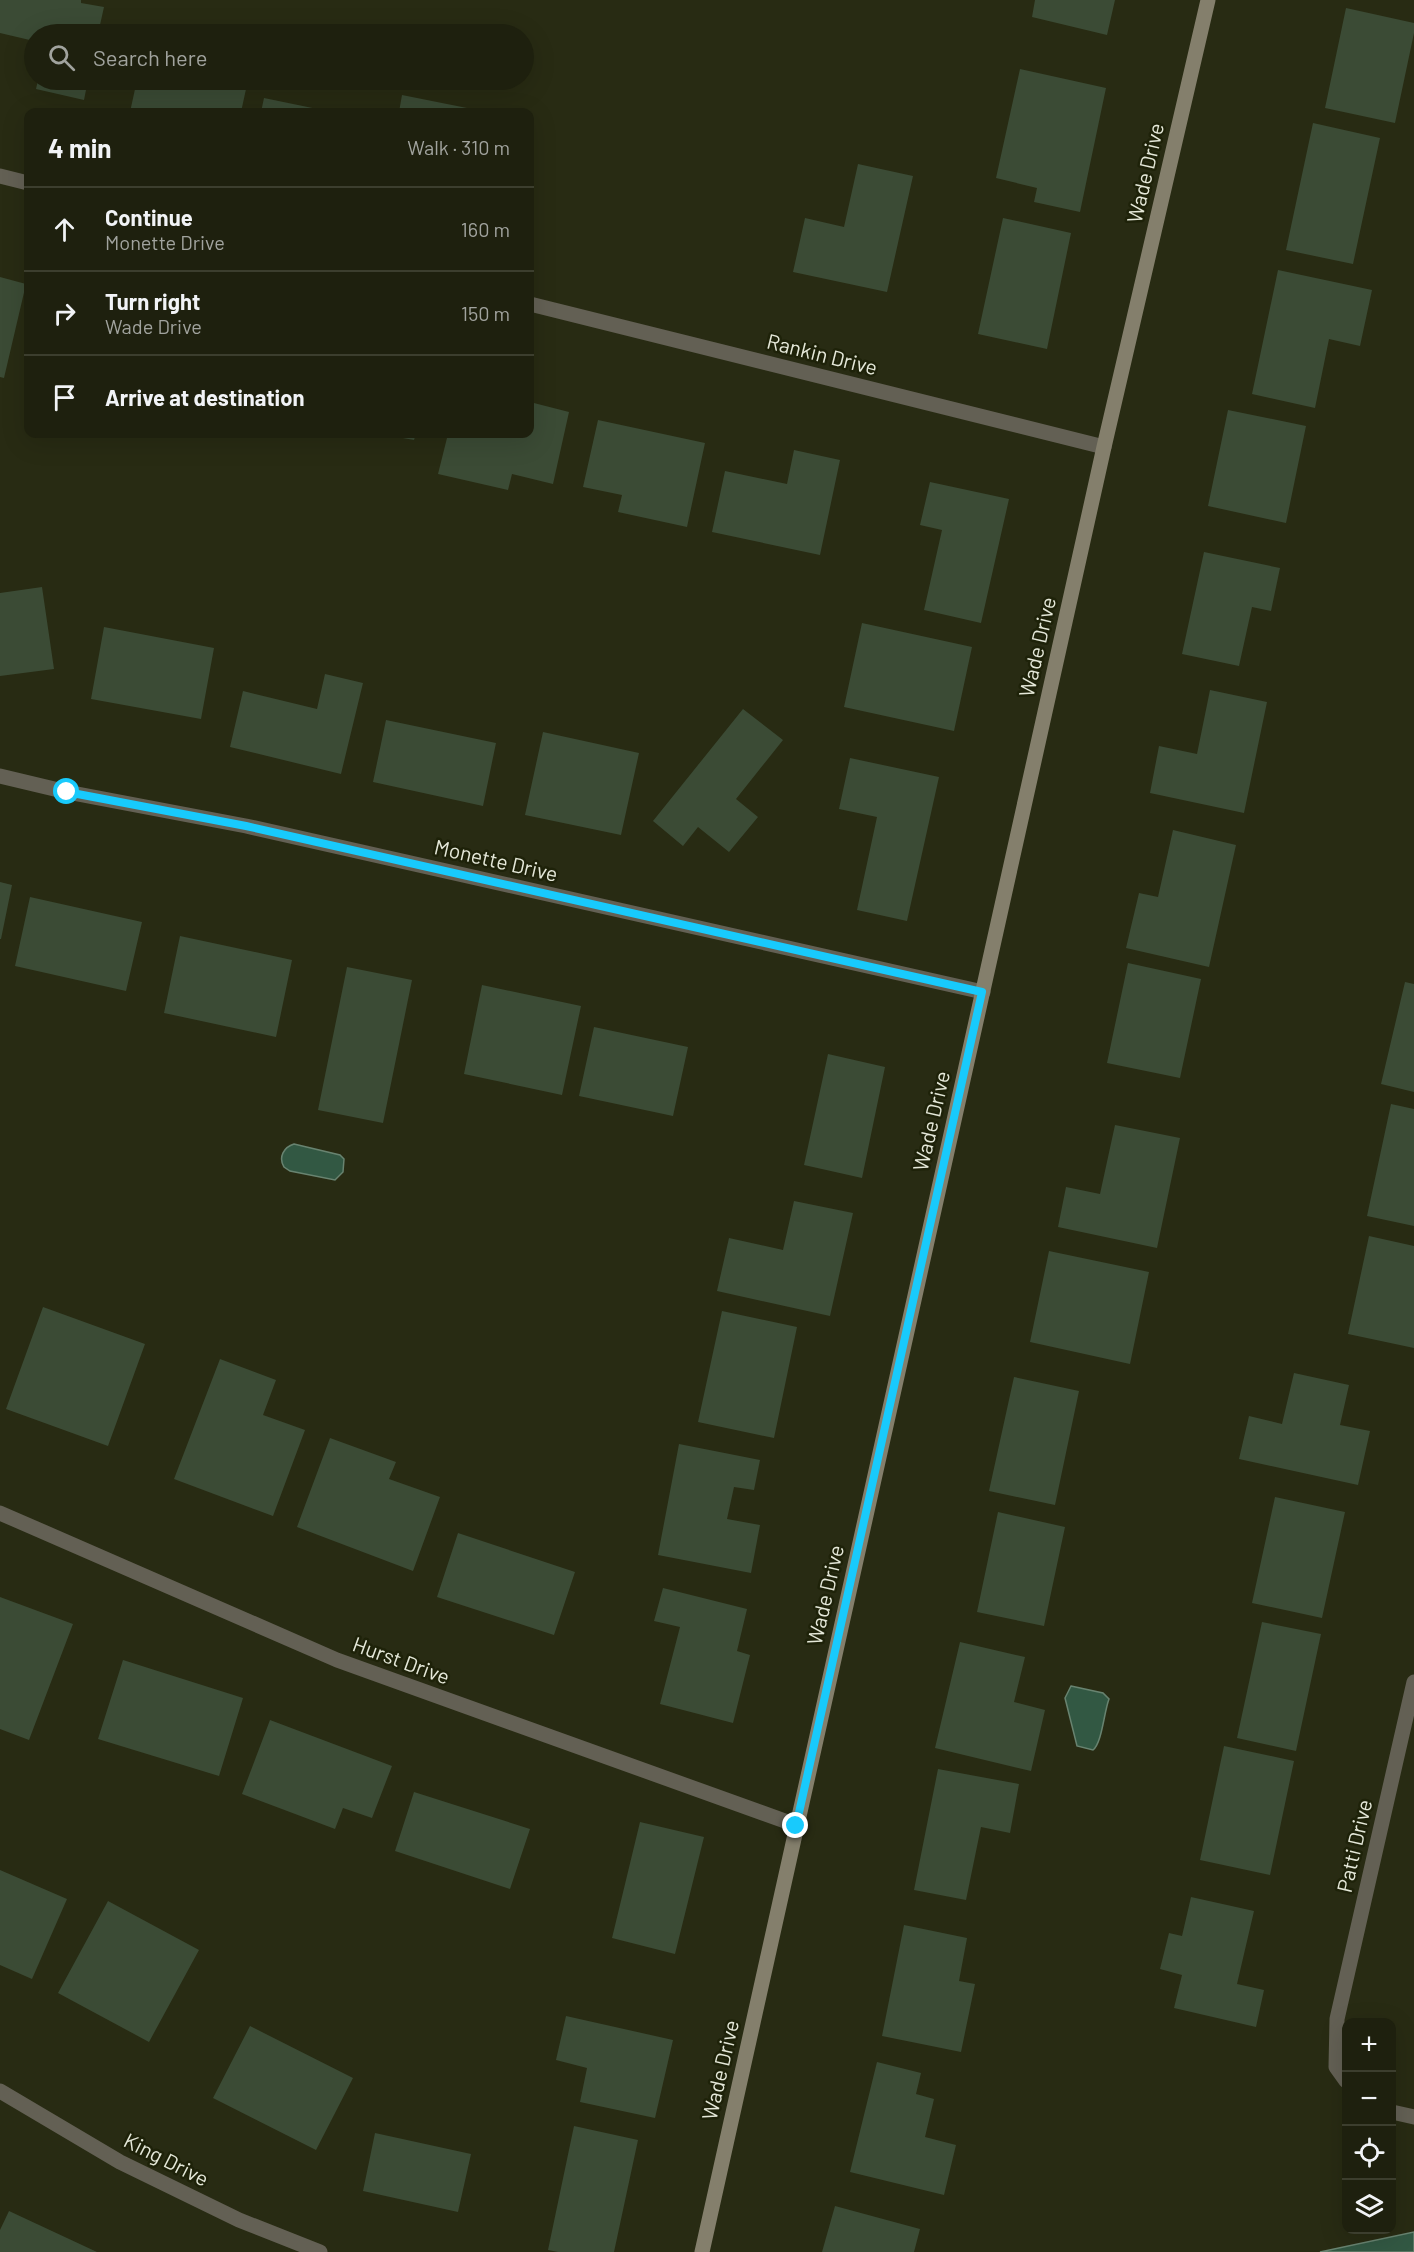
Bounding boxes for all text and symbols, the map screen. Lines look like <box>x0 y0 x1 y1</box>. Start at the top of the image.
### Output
search box <box>24 24 534 90</box>
icon: search <box>45 41 78 74</box>
text: Search here <box>93 44 207 70</box>
street label: Wade Drive <box>1121 120 1168 225</box>
text: 4 min <box>48 132 112 163</box>
text: Walk · 310 m <box>407 135 510 159</box>
text: Continue <box>105 204 193 230</box>
icon: ahead <box>48 213 81 246</box>
text: 160 m <box>461 217 510 241</box>
text: Monette Drive <box>105 230 225 254</box>
text: Turn right <box>105 288 200 314</box>
icon: right <box>48 297 81 330</box>
text: 150 m <box>461 301 510 325</box>
text: Wade Drive <box>105 314 202 338</box>
street label: Rankin Drive <box>764 328 880 379</box>
icon: arrive <box>48 381 81 414</box>
text: Arrive at destination <box>105 384 304 410</box>
street label: Wade Drive <box>1013 594 1060 699</box>
route start <box>53 778 79 804</box>
street label: Monette Drive <box>432 833 560 886</box>
street label: Wade Drive <box>907 1068 954 1173</box>
street label: Wade Drive <box>801 1542 848 1647</box>
street label: Hurst Drive <box>350 1631 453 1689</box>
street label: Patti Drive <box>1331 1797 1376 1895</box>
route end <box>782 1812 808 1838</box>
street label: Wade Drive <box>696 2017 743 2122</box>
map controls <box>1342 2018 1396 2234</box>
button: + <box>1342 2018 1396 2072</box>
button: − <box>1342 2072 1396 2126</box>
button: locate <box>1342 2126 1396 2180</box>
street label: King Drive <box>120 2127 213 2191</box>
button: layers <box>1342 2180 1396 2234</box>

